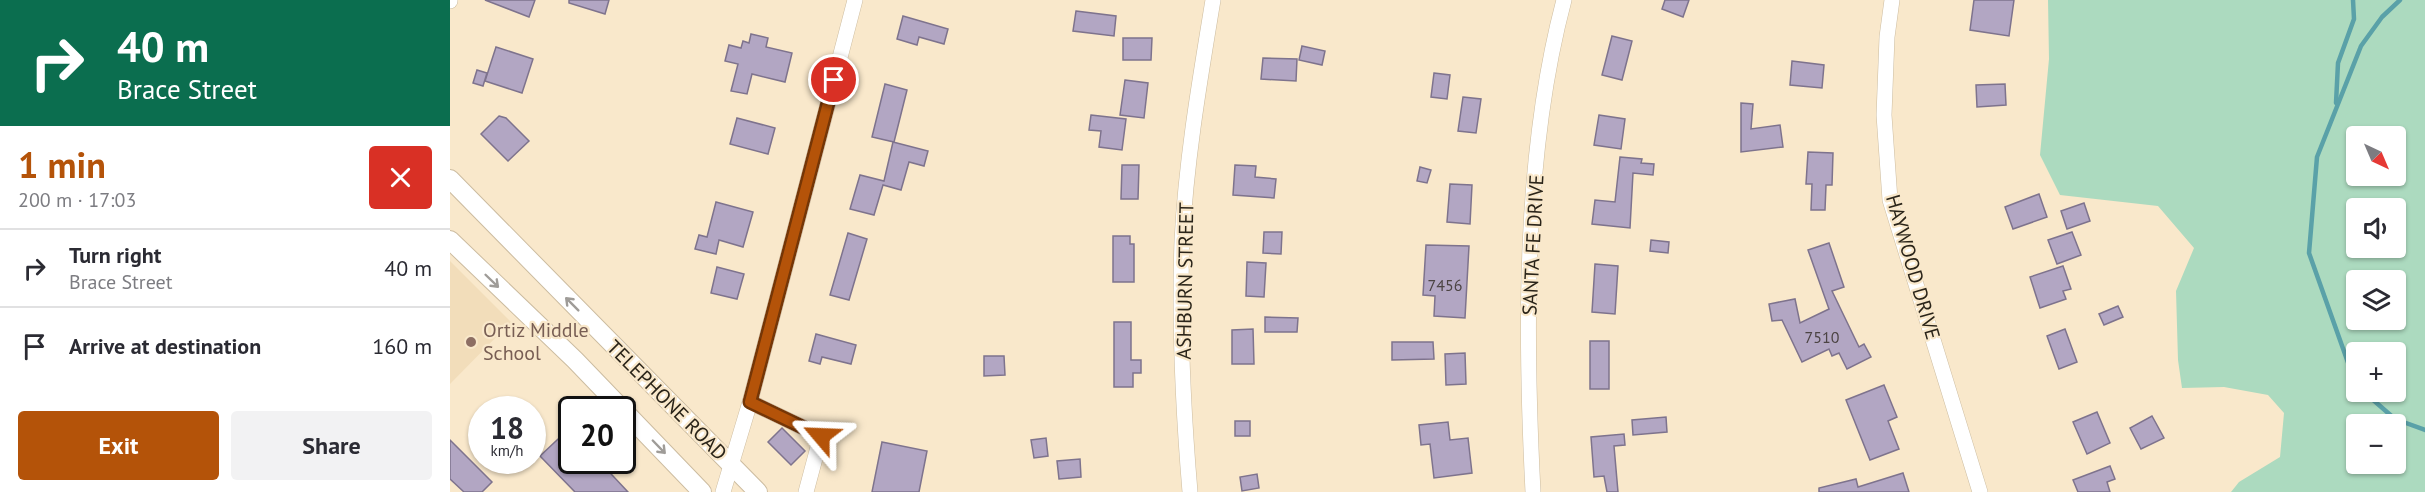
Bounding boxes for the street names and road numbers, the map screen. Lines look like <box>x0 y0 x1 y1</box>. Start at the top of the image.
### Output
street label: SANTA FE DRIVE <box>1516 174 1550 316</box>
street label: HAYWOOD DRIVE <box>1880 191 1946 343</box>
street label: ASHBURN STREET <box>1171 202 1199 360</box>
street label: TELEPHONE ROAD <box>601 334 733 466</box>

